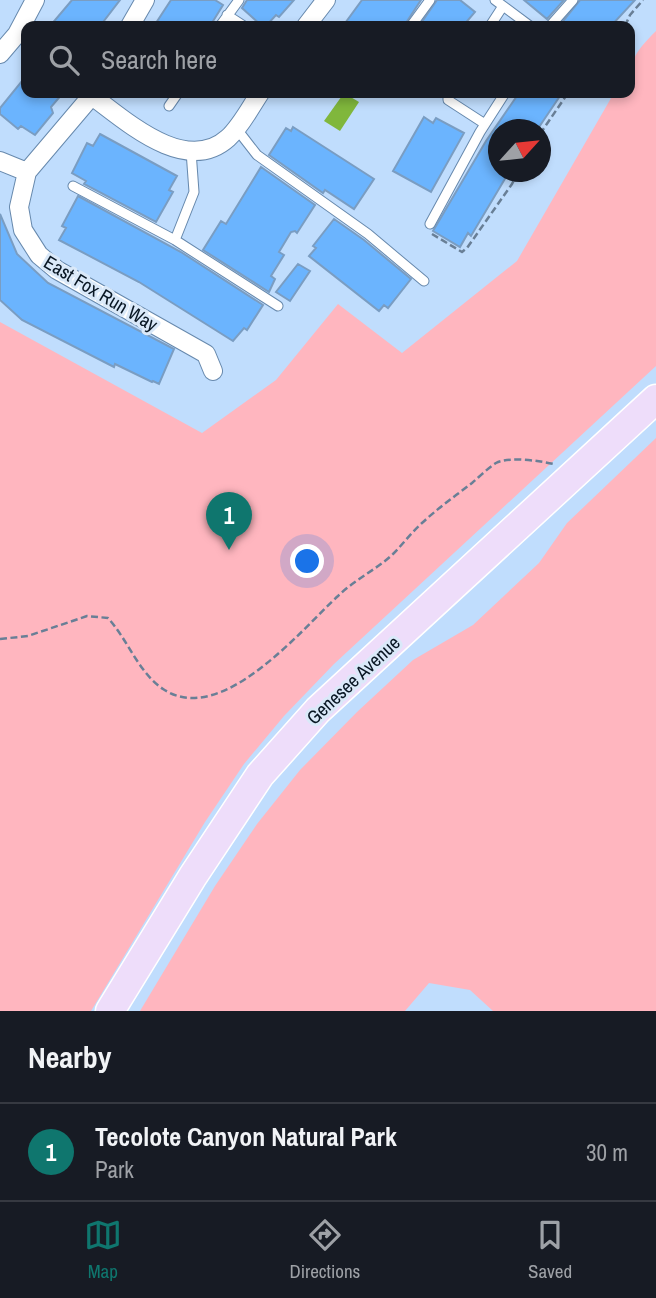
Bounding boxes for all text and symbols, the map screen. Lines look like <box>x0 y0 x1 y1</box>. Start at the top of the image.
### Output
search box <box>21 21 635 98</box>
icon: search <box>45 41 83 79</box>
text: Search here <box>101 42 217 77</box>
north arrow <box>488 119 551 182</box>
street label: East Fox Run Way <box>39 249 163 337</box>
pin: 1 <box>206 492 252 550</box>
your location <box>290 544 324 578</box>
street label: Genesee Avenue <box>301 630 405 730</box>
text: Nearby <box>28 1037 111 1077</box>
text: Tecolote Canyon Natural Park <box>95 1119 397 1154</box>
text: 1 <box>46 1137 56 1168</box>
text: 30 m <box>586 1137 628 1168</box>
text: Park <box>95 1154 134 1185</box>
tab: Map <box>84 1216 122 1284</box>
tab: Directions <box>289 1216 360 1284</box>
tab: Saved <box>528 1216 572 1284</box>

